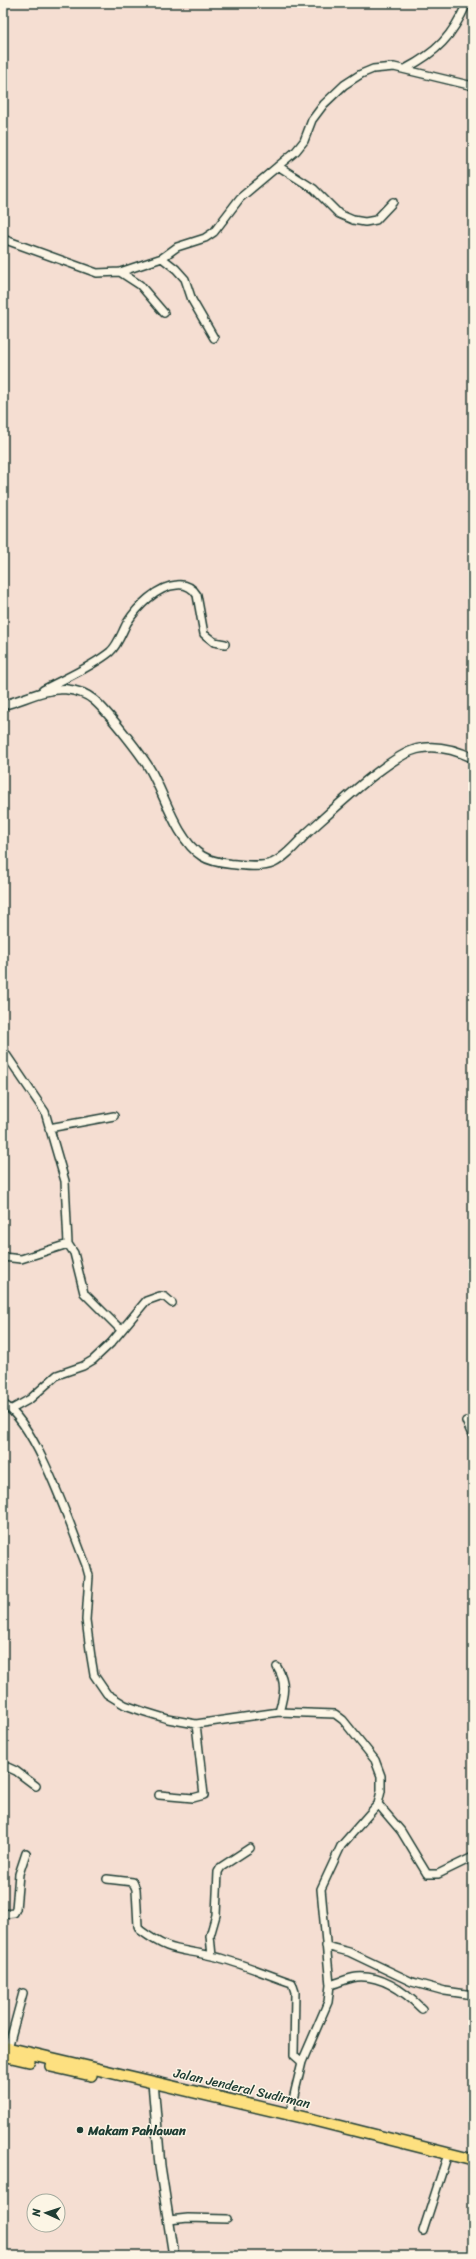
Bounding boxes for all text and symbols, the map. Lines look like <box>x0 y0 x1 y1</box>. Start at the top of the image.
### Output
street label: Jalan Jenderal Sudirman <box>170 2061 313 2115</box>
place label: Makam Pahlawan <box>87 2119 187 2142</box>
marker: Makam Pahlawan <box>75 2125 85 2135</box>
north arrow <box>26 2193 66 2233</box>
text: N <box>27 2208 46 2218</box>

